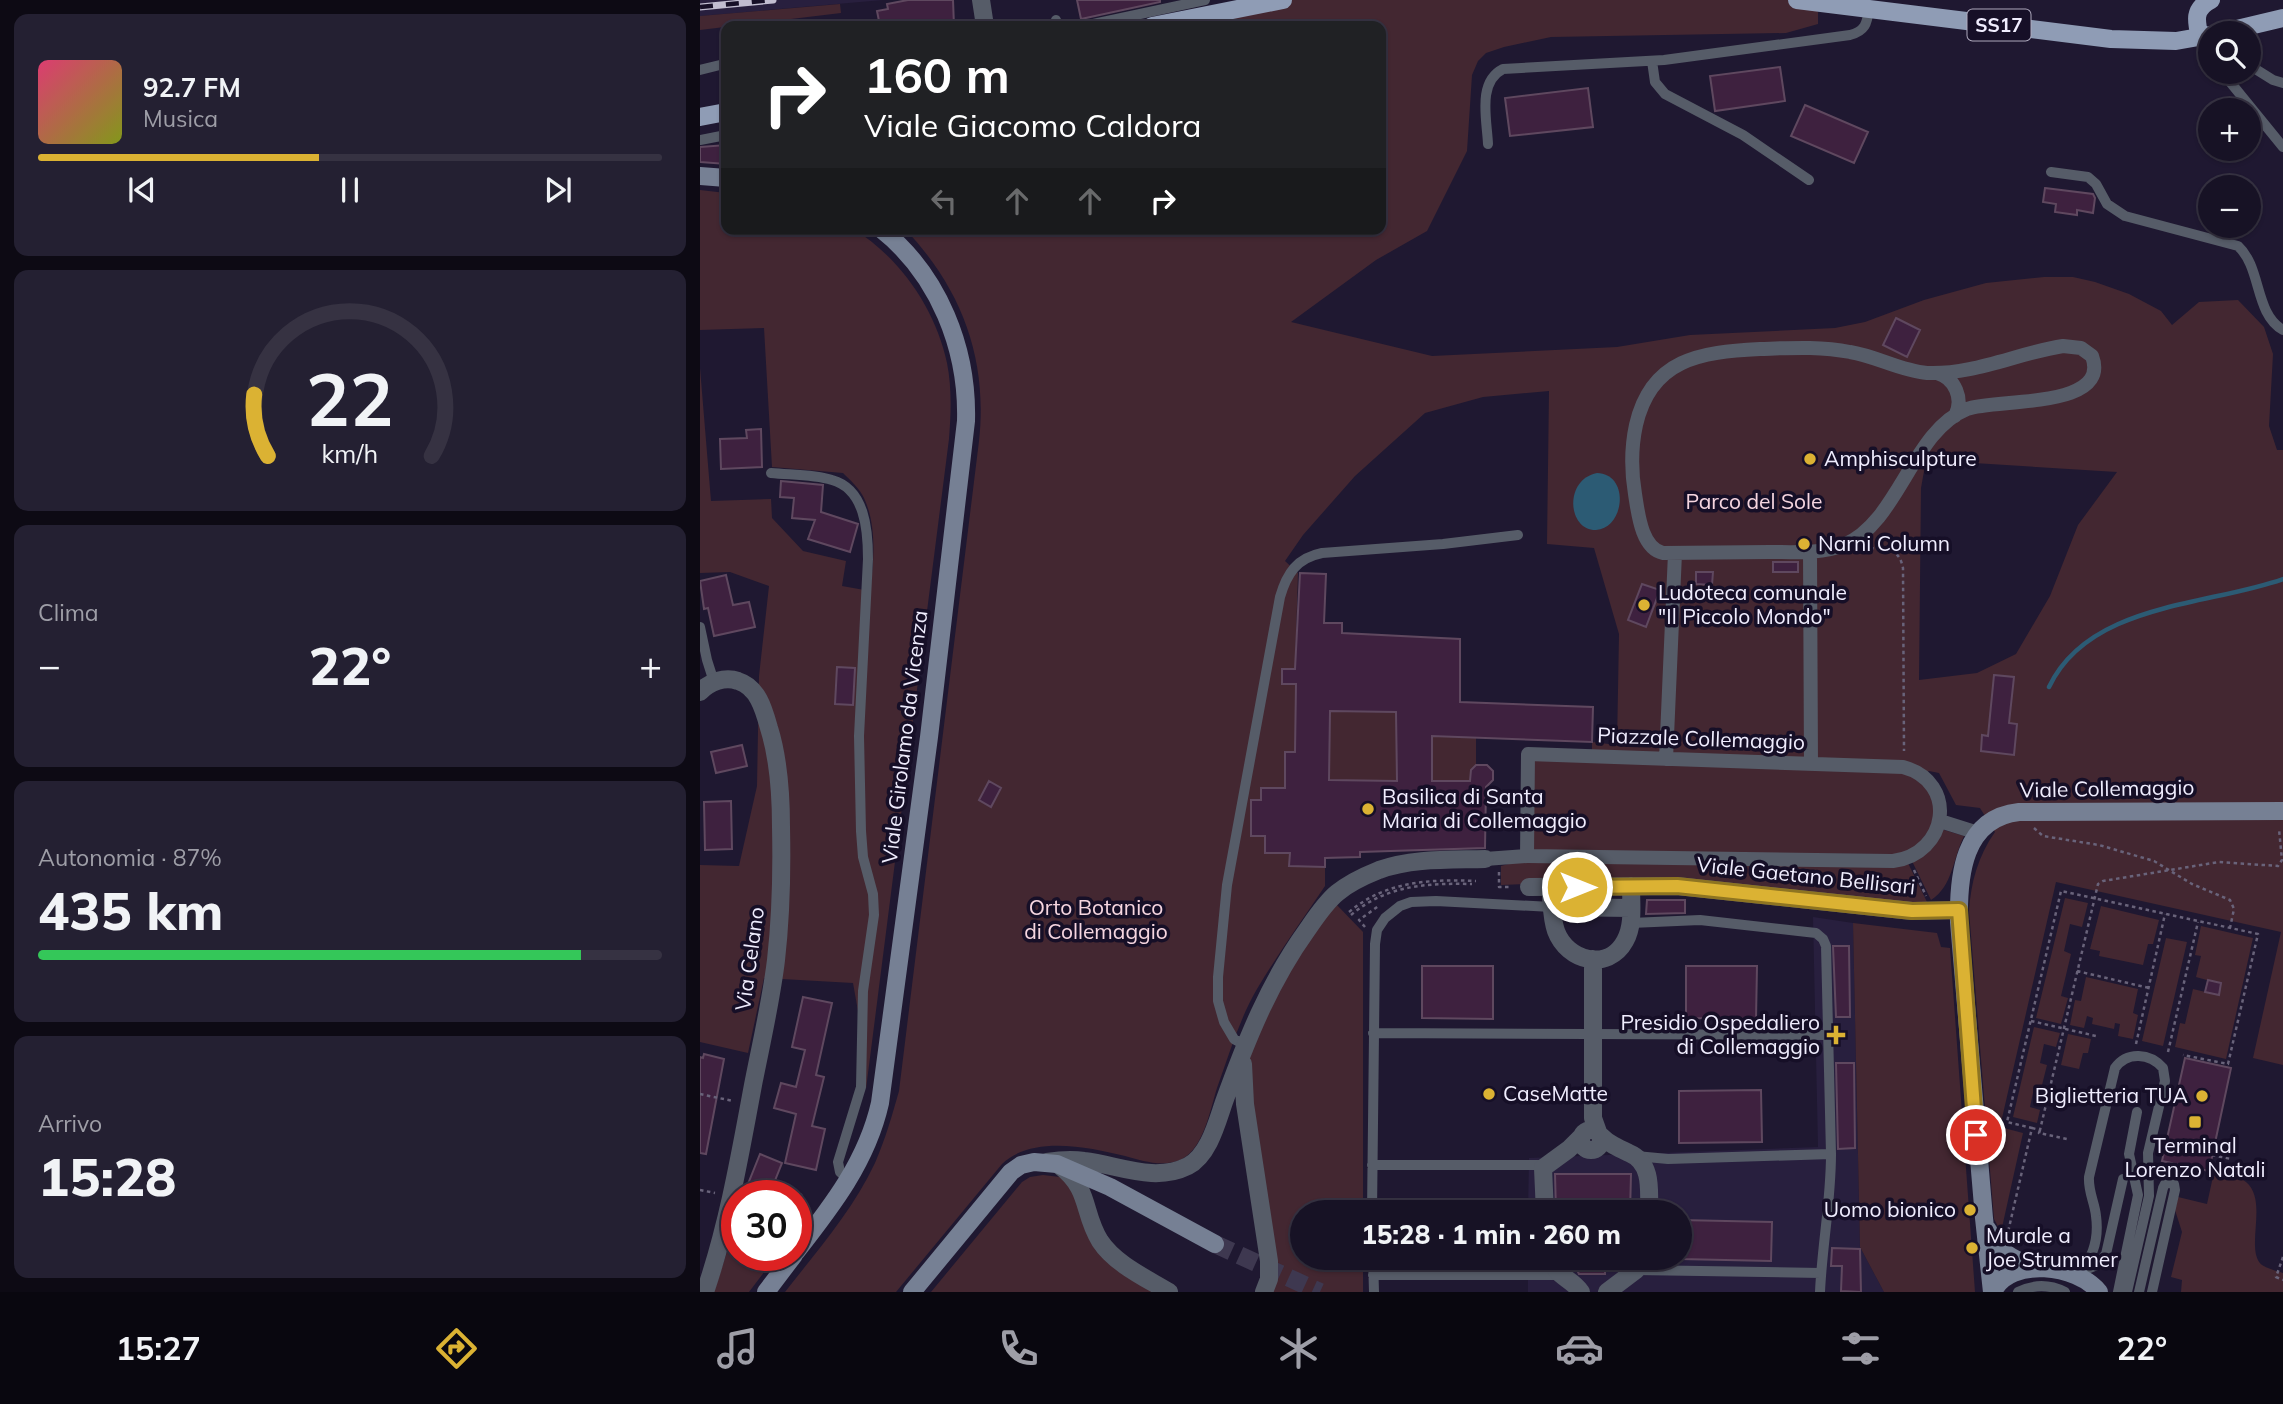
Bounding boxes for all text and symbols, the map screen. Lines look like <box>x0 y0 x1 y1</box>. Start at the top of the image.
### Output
road number: SS17 <box>1968 10 2030 41</box>
map controls <box>2198 21 2261 238</box>
button: search <box>2198 21 2261 84</box>
text: 160 m <box>864 44 1010 105</box>
icon: right <box>749 49 840 140</box>
text: 92.7 FM <box>143 71 241 104</box>
button: + <box>2198 98 2261 161</box>
text: Musica <box>143 104 218 133</box>
text: Viale Giacomo Caldora <box>864 105 1202 145</box>
icon: previous <box>123 171 161 209</box>
icon: pause <box>331 171 369 209</box>
icon: next <box>539 171 577 209</box>
button: − <box>2198 175 2261 238</box>
icon: left <box>925 182 963 220</box>
icon: ahead <box>998 182 1036 220</box>
icon: ahead <box>1071 182 1109 220</box>
icon: right <box>1144 182 1182 220</box>
text: 22 <box>306 354 394 445</box>
text: km/h <box>322 438 378 469</box>
place label: Amphisculpture <box>1824 445 1977 471</box>
marker: Amphisculpture <box>1802 451 1818 467</box>
park label: Parco del Sole <box>1686 488 1822 514</box>
place label: Narni Column <box>1818 530 1950 556</box>
marker: Narni Column <box>1796 536 1812 552</box>
place label: Ludoteca comunale "Il Piccolo Mondo" <box>1658 579 1847 629</box>
marker: Ludoteca comunale "Il Piccolo Mondo" <box>1636 597 1652 613</box>
text: Clima <box>38 598 99 627</box>
street label: Viale Girolamo da Vicenza <box>876 609 932 865</box>
text: 22° <box>309 633 391 698</box>
text: − <box>38 641 61 689</box>
text: + <box>639 641 662 689</box>
street label: Piazzale Collemaggio <box>1597 721 1805 755</box>
street label: Viale Collemaggio <box>2019 773 2194 803</box>
place label: Basilica di Santa Maria di Collemaggio <box>1382 783 1587 833</box>
marker: Basilica di Santa Maria di Collemaggio <box>1360 801 1376 817</box>
text: Autonomia · 87% <box>38 843 222 872</box>
position arrow <box>1540 850 1614 924</box>
street label: Viale Gaetano Bellisari <box>1696 851 1917 899</box>
text: 435 km <box>38 878 223 943</box>
park label: Orto Botanico di Collemaggio <box>1024 894 1168 944</box>
street label: Via Celano <box>729 905 769 1013</box>
place label: Presidio Ospedaliero di Collemaggio <box>1620 1009 1820 1059</box>
marker: Presidio Ospedaliero di Collemaggio <box>1826 1025 1846 1045</box>
place label: CaseMatte <box>1503 1080 1608 1106</box>
place label: Biglietteria TUA <box>2035 1082 2189 1108</box>
marker: CaseMatte <box>1481 1086 1497 1102</box>
marker: Biglietteria TUA <box>2194 1088 2210 1104</box>
pin <box>1946 1105 2006 1165</box>
text: Arrivo <box>38 1109 102 1138</box>
marker: Terminal Lorenzo Natali <box>2187 1114 2203 1130</box>
icon: arrive <box>1957 1116 1995 1154</box>
place label: Terminal Lorenzo Natali <box>2125 1132 2265 1182</box>
text: 15:28 <box>38 1144 176 1209</box>
speed limit sign: 30 <box>721 1180 812 1271</box>
place label: Uomo bionico <box>1824 1196 1956 1222</box>
marker: Uomo bionico <box>1962 1202 1978 1218</box>
text: 15:28 · 1 min · 260 m <box>1361 1218 1621 1251</box>
place label: Murale a Joe Strummer <box>1986 1222 2118 1272</box>
marker: Murale a Joe Strummer <box>1964 1240 1980 1256</box>
icon: directions <box>432 1324 481 1373</box>
icon: music <box>713 1324 762 1373</box>
icon: phone <box>994 1324 1043 1373</box>
icon: climate <box>1274 1324 1323 1373</box>
icon: car <box>1555 1324 1604 1373</box>
icon: filters <box>1836 1324 1885 1373</box>
text: 15:27 <box>116 1328 201 1368</box>
text: 22° <box>2117 1328 2167 1368</box>

